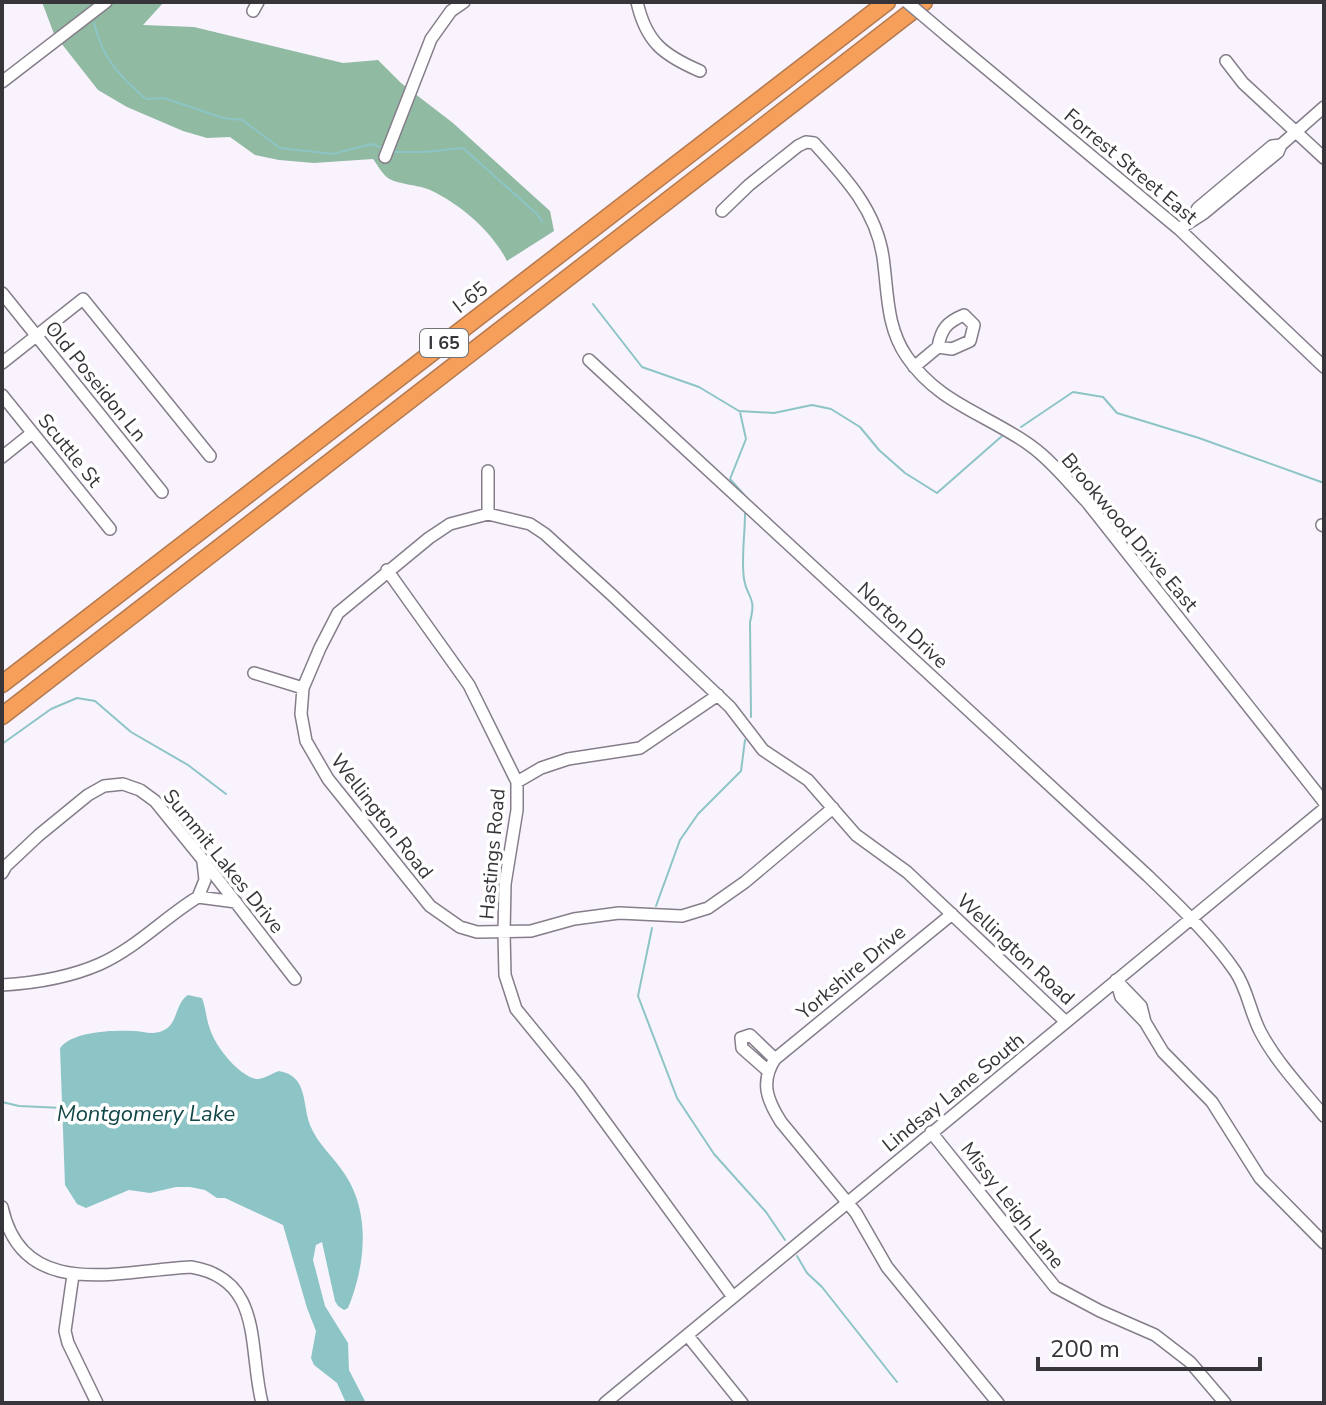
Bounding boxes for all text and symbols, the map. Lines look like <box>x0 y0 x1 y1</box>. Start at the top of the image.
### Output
street label: Forrest Street East <box>1058 103 1204 231</box>
street label: I-65 <box>447 275 493 320</box>
street label: Old Poseidon Ln <box>39 315 153 447</box>
road number: I 65 <box>420 329 468 357</box>
street label: Scuttle St <box>32 408 108 494</box>
street label: Brookwood Drive East <box>1055 447 1205 618</box>
street label: Norton Drive <box>851 576 954 675</box>
street label: Wellington Road <box>324 748 439 885</box>
street label: Summit Lakes Drive <box>157 783 290 939</box>
street label: Hastings Road <box>473 787 512 921</box>
street label: Wellington Road <box>951 888 1080 1011</box>
street label: Yorkshire Drive <box>790 919 911 1027</box>
street label: Lindsay Lane South <box>877 1027 1030 1158</box>
water label: Montgomery Lake <box>57 1099 235 1129</box>
street label: Missy Leigh Lane <box>955 1136 1071 1274</box>
scale bar <box>1038 1321 1260 1371</box>
text: 200 m <box>1050 1333 1120 1365</box>

